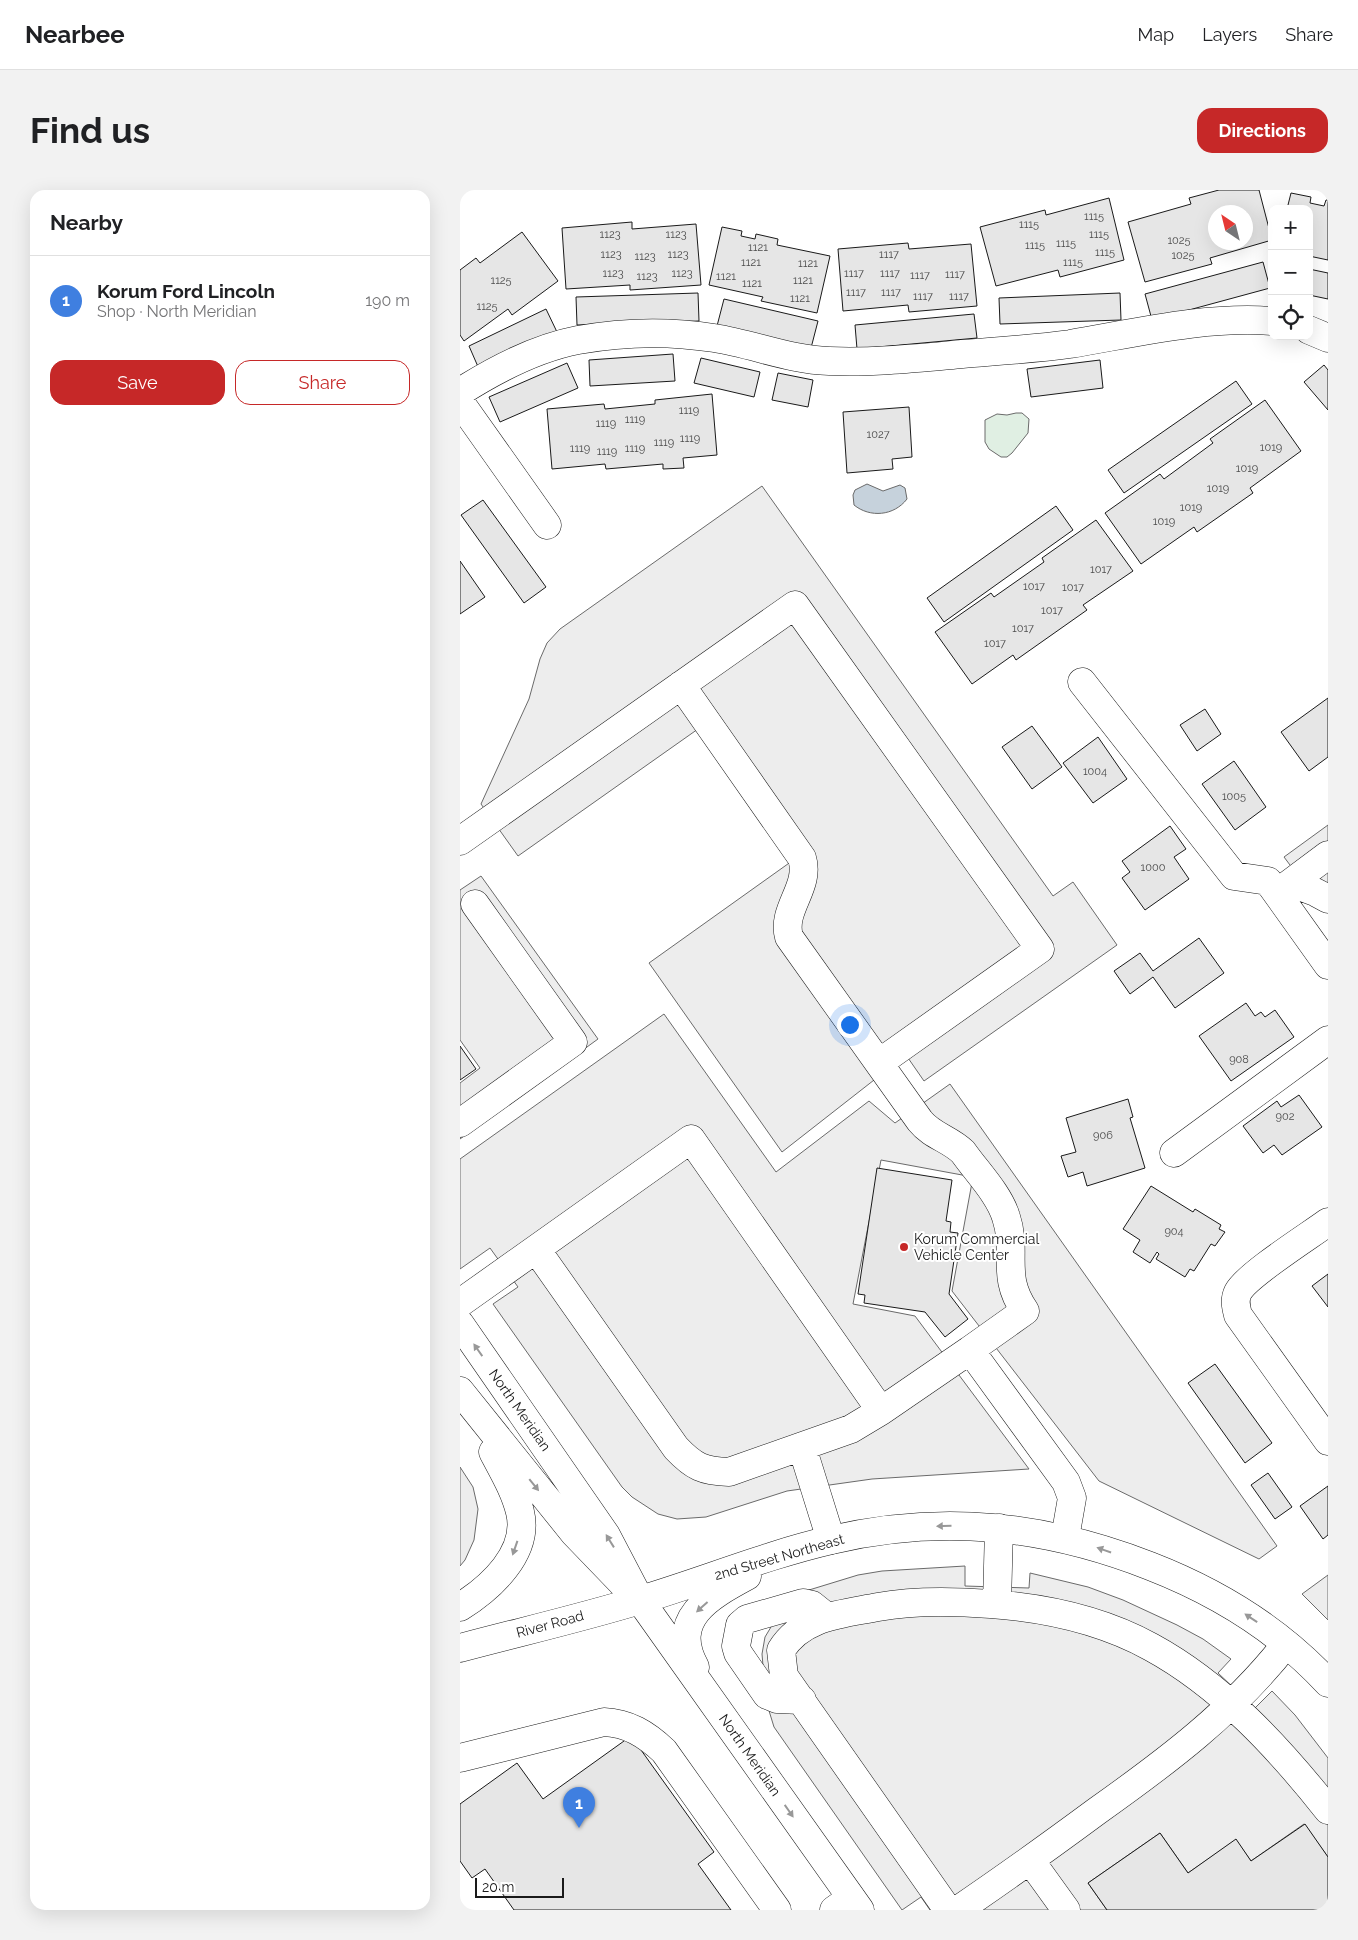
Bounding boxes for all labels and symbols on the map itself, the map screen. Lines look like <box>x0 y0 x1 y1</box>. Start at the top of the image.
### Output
north arrow <box>1208 205 1253 250</box>
house number: 1115 <box>1084 210 1104 223</box>
house number: 1115 <box>1019 218 1039 231</box>
house number: 1123 <box>599 228 621 241</box>
house number: 1123 <box>665 228 687 241</box>
house number: 1115 <box>1089 228 1109 241</box>
house number: 1025 <box>1167 234 1191 247</box>
house number: 1115 <box>1056 237 1076 250</box>
house number: 1115 <box>1025 239 1045 252</box>
house number: 1121 <box>748 241 768 254</box>
house number: 1115 <box>1095 246 1115 259</box>
house number: 1123 <box>600 248 622 261</box>
house number: 1123 <box>667 248 689 261</box>
house number: 1117 <box>879 248 899 261</box>
house number: 1025 <box>1171 249 1195 262</box>
house number: 1123 <box>634 250 656 263</box>
house number: 1121 <box>741 256 761 269</box>
house number: 1115 <box>1063 256 1083 269</box>
house number: 1121 <box>798 257 818 270</box>
house number: 1123 <box>602 267 624 280</box>
house number: 1123 <box>671 267 693 280</box>
house number: 1117 <box>844 267 864 280</box>
house number: 1117 <box>880 267 900 280</box>
house number: 1117 <box>945 268 965 281</box>
house number: 1117 <box>910 269 930 282</box>
house number: 1123 <box>636 270 658 283</box>
house number: 1121 <box>716 270 736 283</box>
house number: 1125 <box>490 274 512 287</box>
house number: 1121 <box>793 274 813 287</box>
house number: 1121 <box>742 277 762 290</box>
house number: 1117 <box>846 286 866 299</box>
house number: 1117 <box>881 286 901 299</box>
house number: 1117 <box>913 290 933 303</box>
house number: 1117 <box>949 290 969 303</box>
house number: 1121 <box>790 292 810 305</box>
house number: 1125 <box>476 300 498 313</box>
house number: 1119 <box>679 404 699 417</box>
house number: 1119 <box>625 413 645 426</box>
house number: 1119 <box>596 417 616 430</box>
house number: 1027 <box>866 428 890 441</box>
house number: 1119 <box>680 432 700 445</box>
house number: 1119 <box>654 436 674 449</box>
house number: 1019 <box>1260 441 1282 454</box>
house number: 1119 <box>570 442 590 455</box>
house number: 1119 <box>625 442 645 455</box>
house number: 1119 <box>597 445 617 458</box>
house number: 1019 <box>1236 462 1258 475</box>
house number: 1019 <box>1207 482 1229 495</box>
house number: 1019 <box>1180 501 1202 514</box>
house number: 1019 <box>1153 515 1175 528</box>
house number: 1017 <box>1090 563 1112 576</box>
house number: 1017 <box>1023 580 1045 593</box>
house number: 1017 <box>1062 581 1084 594</box>
house number: 1017 <box>1041 604 1063 617</box>
house number: 1017 <box>1012 622 1034 635</box>
house number: 1017 <box>984 637 1006 650</box>
house number: 1004 <box>1083 765 1107 778</box>
house number: 1005 <box>1222 790 1246 803</box>
house number: 1000 <box>1141 861 1166 874</box>
your location <box>837 1012 863 1038</box>
house number: 908 <box>1229 1053 1249 1066</box>
house number: 902 <box>1276 1110 1295 1123</box>
house number: 906 <box>1093 1129 1113 1142</box>
house number: 904 <box>1164 1225 1184 1238</box>
place label: Korum Commercial Vehicle Center <box>914 1231 1040 1263</box>
marker: Korum Commercial Vehicle Center <box>898 1241 910 1253</box>
one-way arrow <box>473 1343 483 1356</box>
street label: North Meridian <box>486 1366 554 1454</box>
one-way arrow <box>529 1478 540 1491</box>
one-way arrow <box>936 1522 952 1530</box>
street label: 2nd Street Northeast <box>712 1531 846 1583</box>
one-way arrow <box>605 1534 614 1547</box>
one-way arrow <box>511 1541 519 1556</box>
one-way arrow <box>1096 1546 1111 1553</box>
one-way arrow <box>696 1601 708 1613</box>
street label: River Road <box>514 1607 586 1641</box>
one-way arrow <box>1244 1613 1257 1622</box>
street label: North Meridian <box>716 1711 784 1799</box>
pin: 1 <box>563 1787 595 1828</box>
one-way arrow <box>784 1804 795 1817</box>
scale bar <box>475 1875 564 1898</box>

